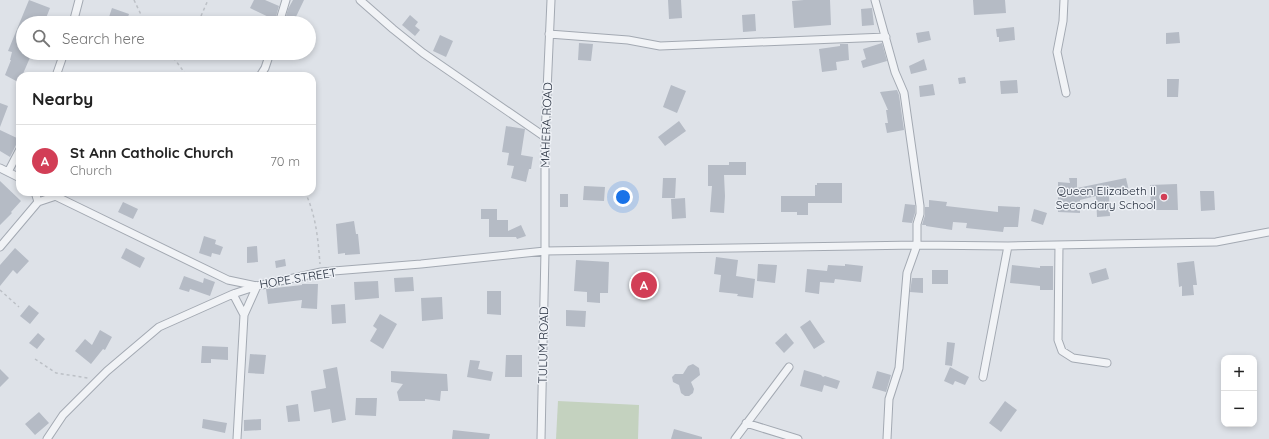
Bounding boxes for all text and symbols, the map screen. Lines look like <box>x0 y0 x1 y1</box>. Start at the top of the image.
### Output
search box <box>16 16 316 60</box>
icon: search <box>30 27 52 49</box>
text: Search here <box>62 29 145 48</box>
street label: MAHERA ROAD <box>537 82 555 168</box>
text: Nearby <box>32 88 93 109</box>
text: St Ann Catholic Church <box>70 143 233 162</box>
text: A <box>41 153 49 169</box>
text: 70 m <box>270 153 300 169</box>
text: Church <box>70 162 112 178</box>
place label: Queen Elizabeth II Secondary School <box>1056 183 1156 212</box>
your location <box>613 187 633 207</box>
marker: Queen Elizabeth II Secondary School <box>1159 192 1169 202</box>
street label: HOPE STREET <box>258 264 338 292</box>
pin: A <box>631 270 657 300</box>
street label: TULUM ROAD <box>535 306 551 384</box>
map controls <box>1221 355 1257 427</box>
button: + <box>1221 355 1257 391</box>
button: − <box>1221 391 1257 427</box>

